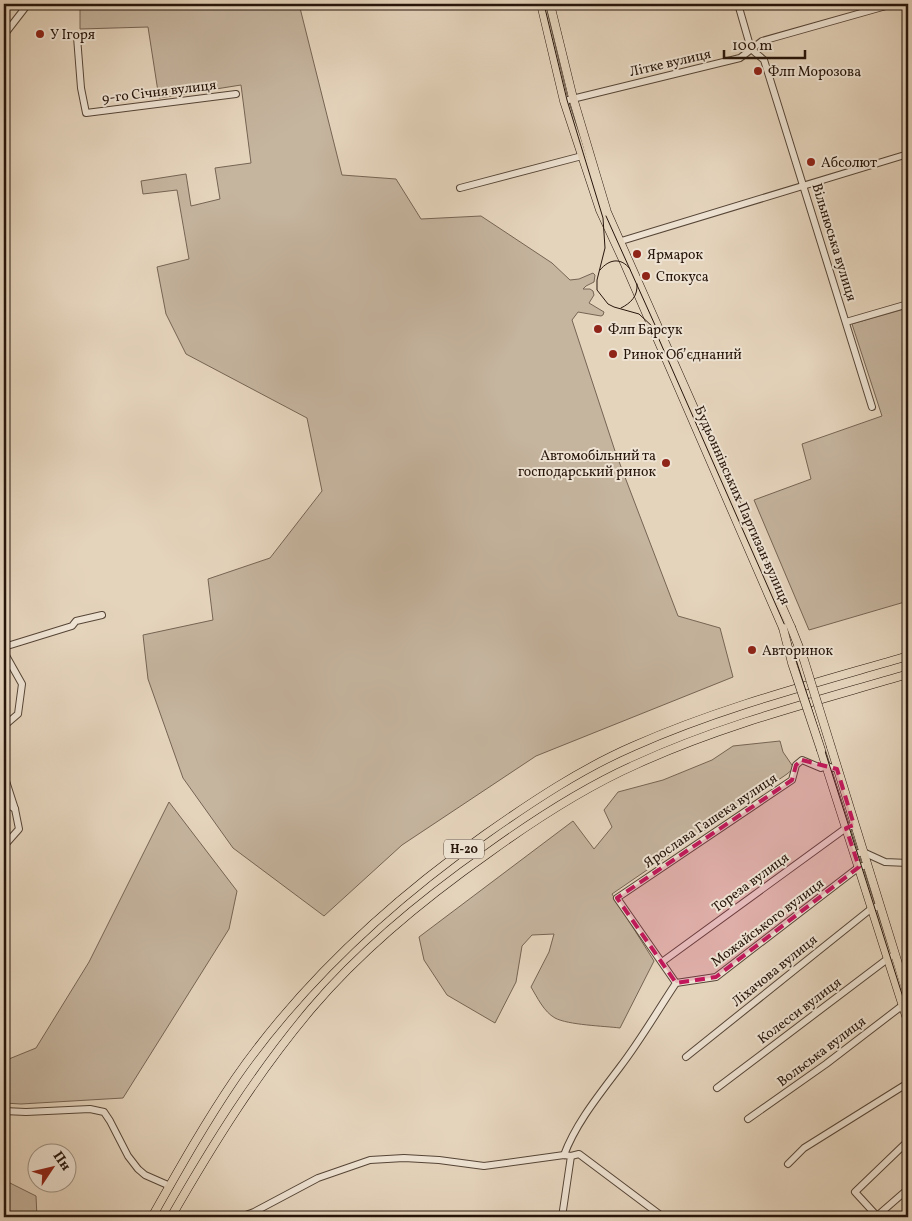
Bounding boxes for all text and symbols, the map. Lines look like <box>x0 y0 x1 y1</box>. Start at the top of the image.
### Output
place label: У Ігоря <box>50 26 95 45</box>
marker: У Ігоря <box>34 28 46 40</box>
scale bar <box>724 28 806 60</box>
text: 100 m <box>732 36 772 57</box>
street label: Літке вулиця <box>628 45 713 82</box>
place label: Флп Морозова <box>768 63 861 82</box>
marker: Флп Морозова <box>752 65 764 77</box>
street label: 9-го Січня вулиця <box>101 76 218 109</box>
place label: Абсолют <box>821 154 877 173</box>
marker: Абсолют <box>805 156 817 168</box>
street label: Вільнюська вулиця <box>807 181 861 304</box>
place label: Ярмарок <box>647 246 703 265</box>
marker: Ярмарок <box>631 248 643 260</box>
place label: Спокуса <box>656 268 709 287</box>
marker: Спокуса <box>640 270 652 282</box>
place label: Флп Барсук <box>608 321 683 340</box>
marker: Флп Барсук <box>592 323 604 335</box>
place label: Ринок Обʼєднаний <box>623 346 742 365</box>
marker: Ринок Обʼєднаний <box>607 348 619 360</box>
street label: Будьоннівських Партизан вулиця <box>689 403 794 608</box>
place label: Автомобільний та господарський ринок <box>518 447 657 482</box>
marker: Автомобільний та господарський ринок <box>660 457 672 469</box>
place label: Авторинок <box>762 642 833 661</box>
marker: Авторинок <box>746 644 758 656</box>
street label: Ярослава Гашека вулиця <box>640 769 781 873</box>
road number: Н-20 <box>444 840 484 859</box>
street label: Тореза вулиця <box>708 849 793 918</box>
street label: Можайського вулиця <box>708 875 828 972</box>
street label: Ліхачова вулиця <box>728 931 822 1012</box>
street label: Колесси вулиця <box>754 973 846 1049</box>
street label: Вольська вулиця <box>774 1012 870 1092</box>
north arrow <box>28 1144 78 1194</box>
text: Пн <box>48 1148 75 1175</box>

